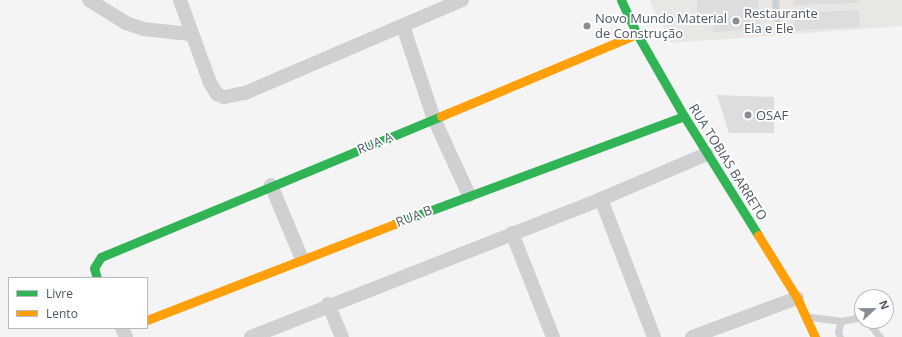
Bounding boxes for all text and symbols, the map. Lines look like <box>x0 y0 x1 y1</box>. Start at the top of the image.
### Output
place label: Restaurante Ela e Ele <box>744 6 818 37</box>
place label: Novo Mundo Material de Construção <box>595 11 727 42</box>
marker: Restaurante Ela e Ele <box>731 16 741 26</box>
marker: Novo Mundo Material de Construção <box>582 21 592 31</box>
street label: RUA TOBIAS BARRETO <box>686 101 770 223</box>
place label: OSAF <box>756 107 788 123</box>
marker: OSAF <box>743 110 753 120</box>
street label: RUA A <box>355 129 395 157</box>
street label: RUA B <box>394 202 434 230</box>
legend <box>8 277 148 329</box>
text: Livre <box>46 285 73 302</box>
north arrow <box>854 289 894 329</box>
text: N <box>876 298 893 312</box>
text: Lento <box>46 305 78 322</box>

